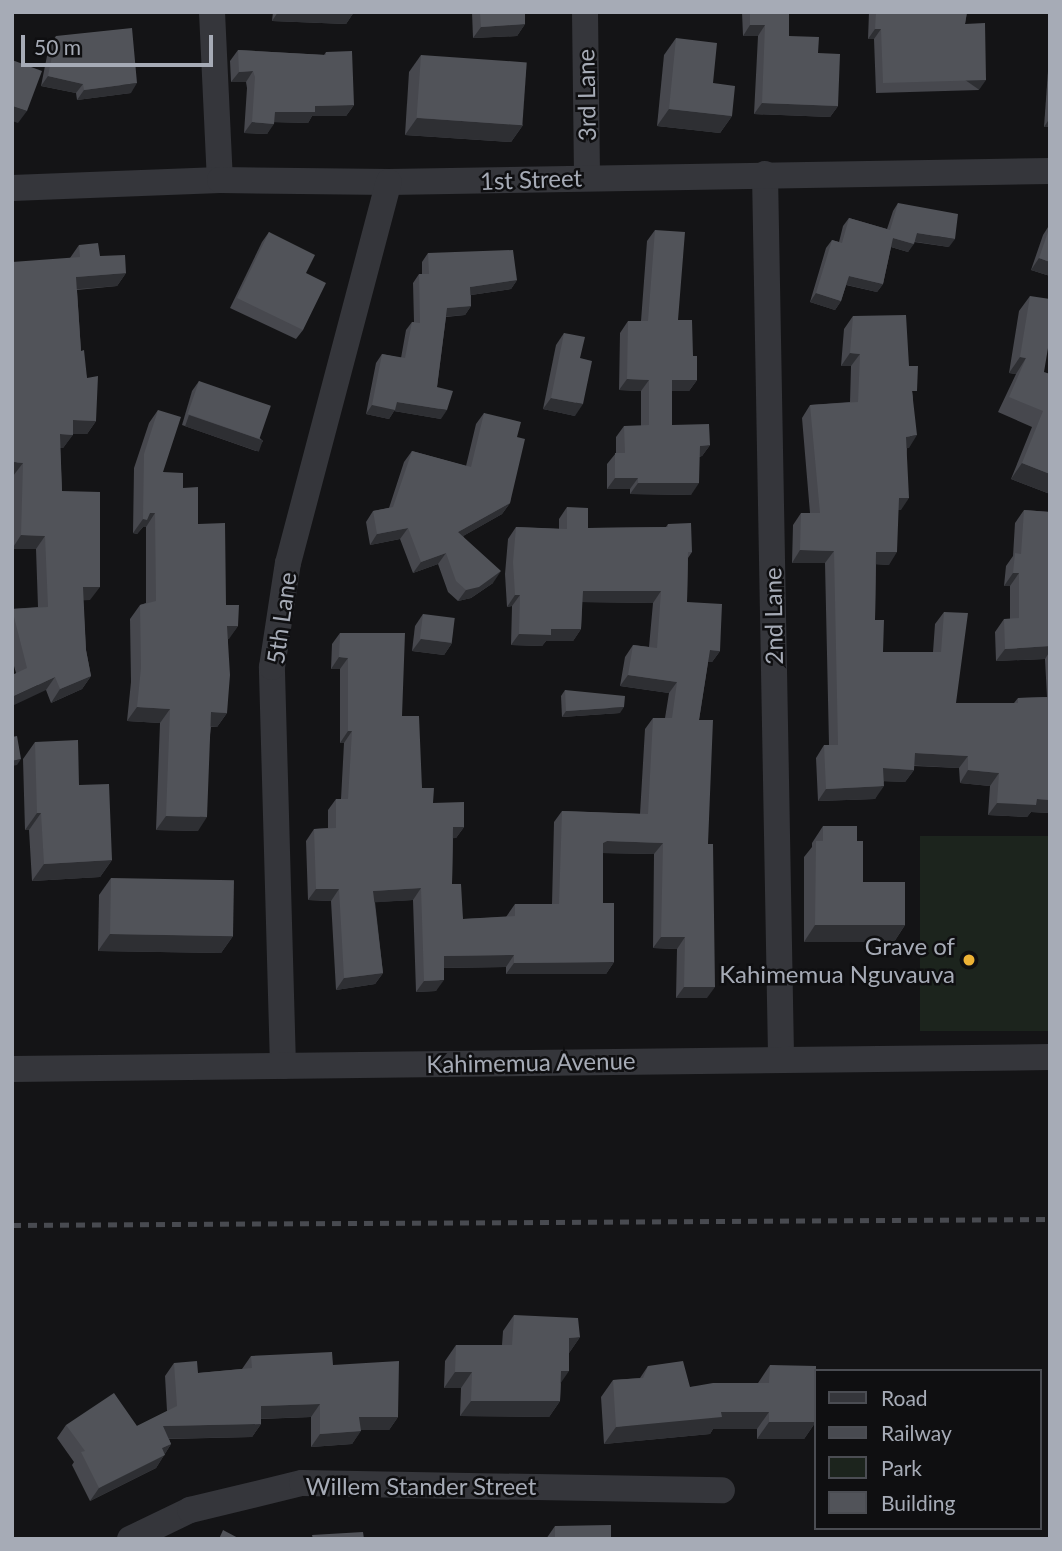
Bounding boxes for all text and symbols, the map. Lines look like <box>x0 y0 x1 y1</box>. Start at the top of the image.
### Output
scale bar <box>24 21 217 65</box>
text: 50 m <box>34 34 81 59</box>
street label: 3rd Lane <box>571 49 601 141</box>
street label: 1st Street <box>479 163 583 195</box>
street label: 2nd Lane <box>758 567 788 665</box>
street label: 5th Lane <box>260 570 302 666</box>
place label: Grave of Kahimemua Nguvauva <box>719 932 955 988</box>
marker: Grave of Kahimemua Nguvauva <box>961 952 977 968</box>
street label: Kahimemua Avenue <box>426 1046 636 1078</box>
legend <box>814 1369 1041 1530</box>
text: Road <box>881 1385 928 1410</box>
text: Railway <box>881 1420 952 1445</box>
text: Park <box>881 1455 922 1480</box>
street label: Willem Stander Street <box>306 1472 536 1500</box>
text: Building <box>881 1490 956 1515</box>

